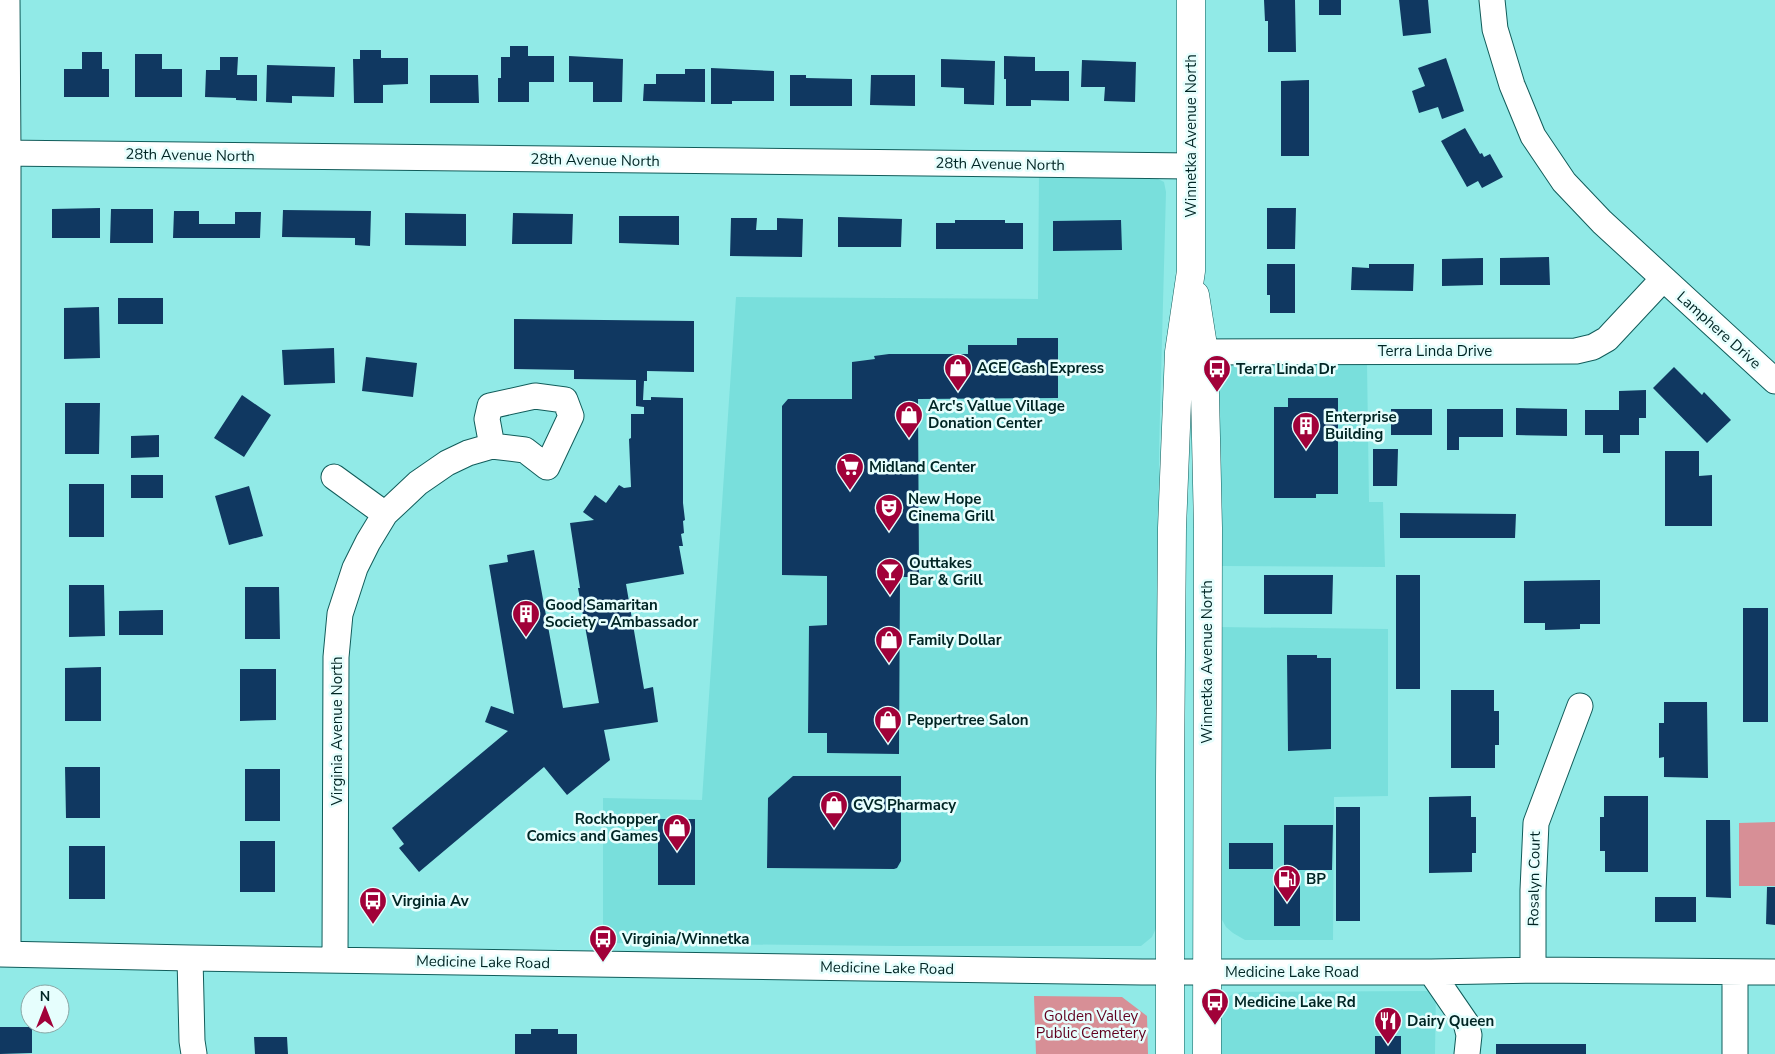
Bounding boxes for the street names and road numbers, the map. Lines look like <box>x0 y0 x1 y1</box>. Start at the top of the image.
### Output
street label: Winnetka Avenue North <box>1181 54 1201 218</box>
street label: 28th Avenue North <box>125 144 255 166</box>
street label: 28th Avenue North <box>530 149 660 171</box>
street label: 28th Avenue North <box>935 153 1065 175</box>
street label: Lamphere Drive <box>1673 287 1765 373</box>
street label: Terra Linda Drive <box>1378 341 1492 361</box>
street label: Winnetka Avenue North <box>1197 580 1217 744</box>
street label: Virginia Avenue North <box>327 656 347 807</box>
street label: Rosalyn Court <box>1523 831 1545 927</box>
street label: Medicine Lake Road <box>416 951 550 973</box>
street label: Medicine Lake Road <box>820 957 954 979</box>
street label: Medicine Lake Road <box>1225 962 1359 982</box>

